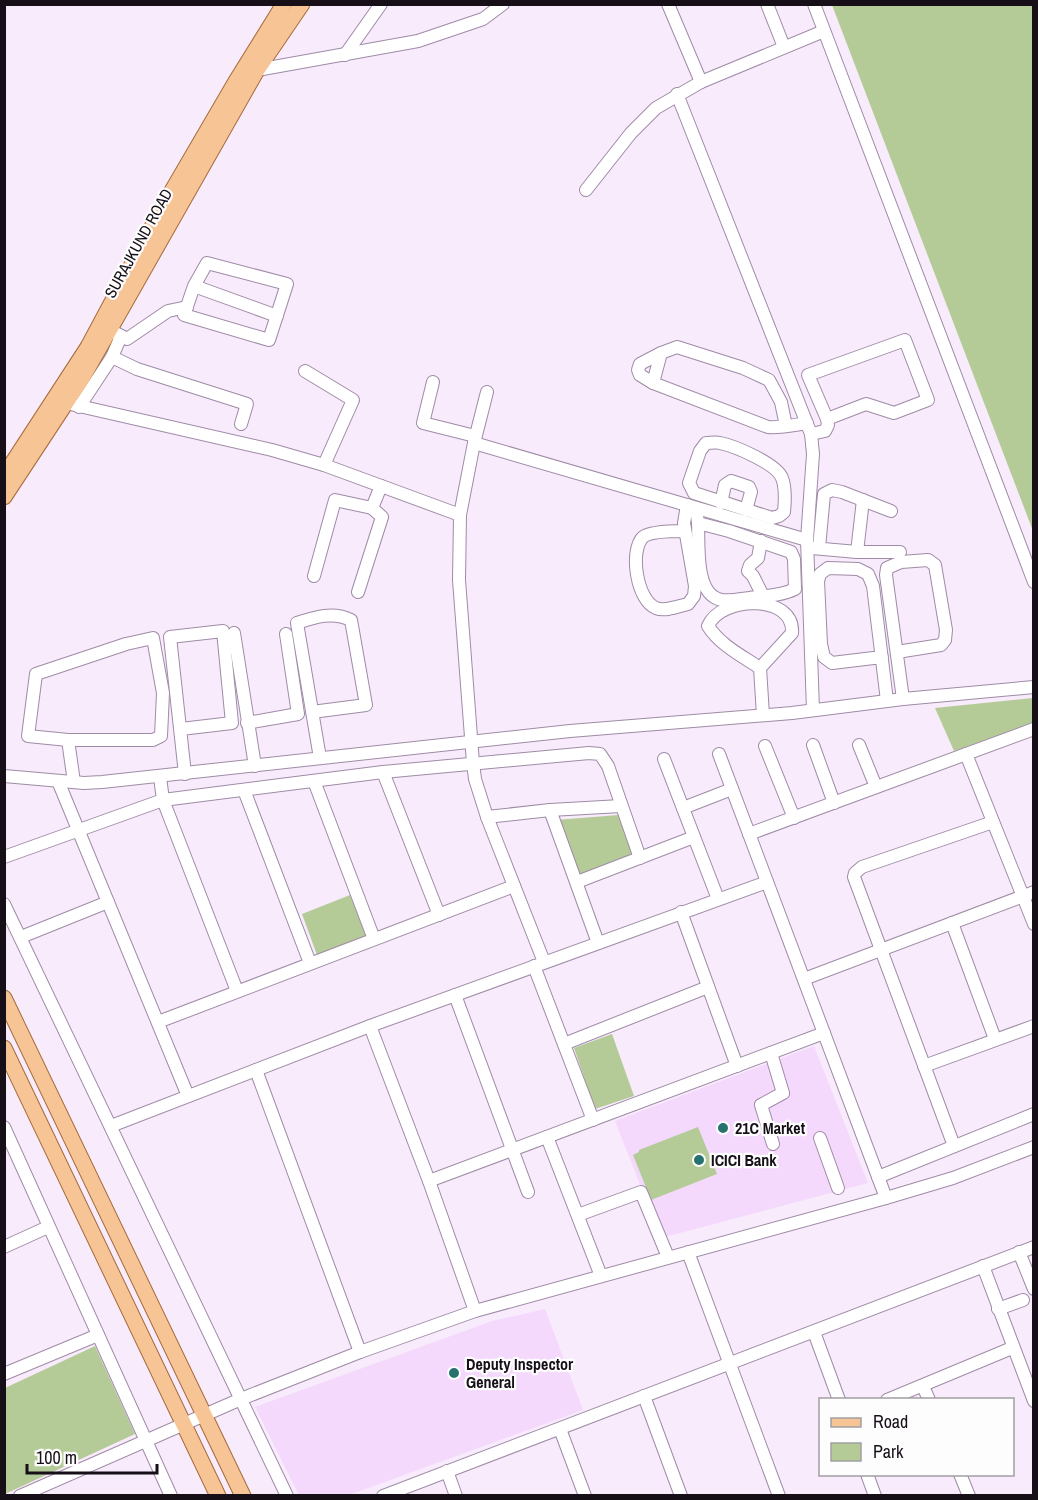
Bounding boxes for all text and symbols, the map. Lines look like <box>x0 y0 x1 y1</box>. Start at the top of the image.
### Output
street label: SURAJKUND ROAD <box>99 184 177 302</box>
place label: 21C Market <box>735 1117 806 1139</box>
marker: 21C Market <box>716 1121 730 1135</box>
place label: ICICI Bank <box>711 1149 777 1171</box>
marker: ICICI Bank <box>692 1153 706 1167</box>
place label: Deputy Inspector General <box>466 1353 574 1393</box>
marker: Deputy Inspector General <box>447 1366 461 1380</box>
legend <box>819 1398 1014 1476</box>
text: Road <box>873 1409 908 1434</box>
scale bar <box>27 1437 158 1475</box>
text: Park <box>873 1439 904 1464</box>
text: 100 m <box>36 1445 77 1470</box>

